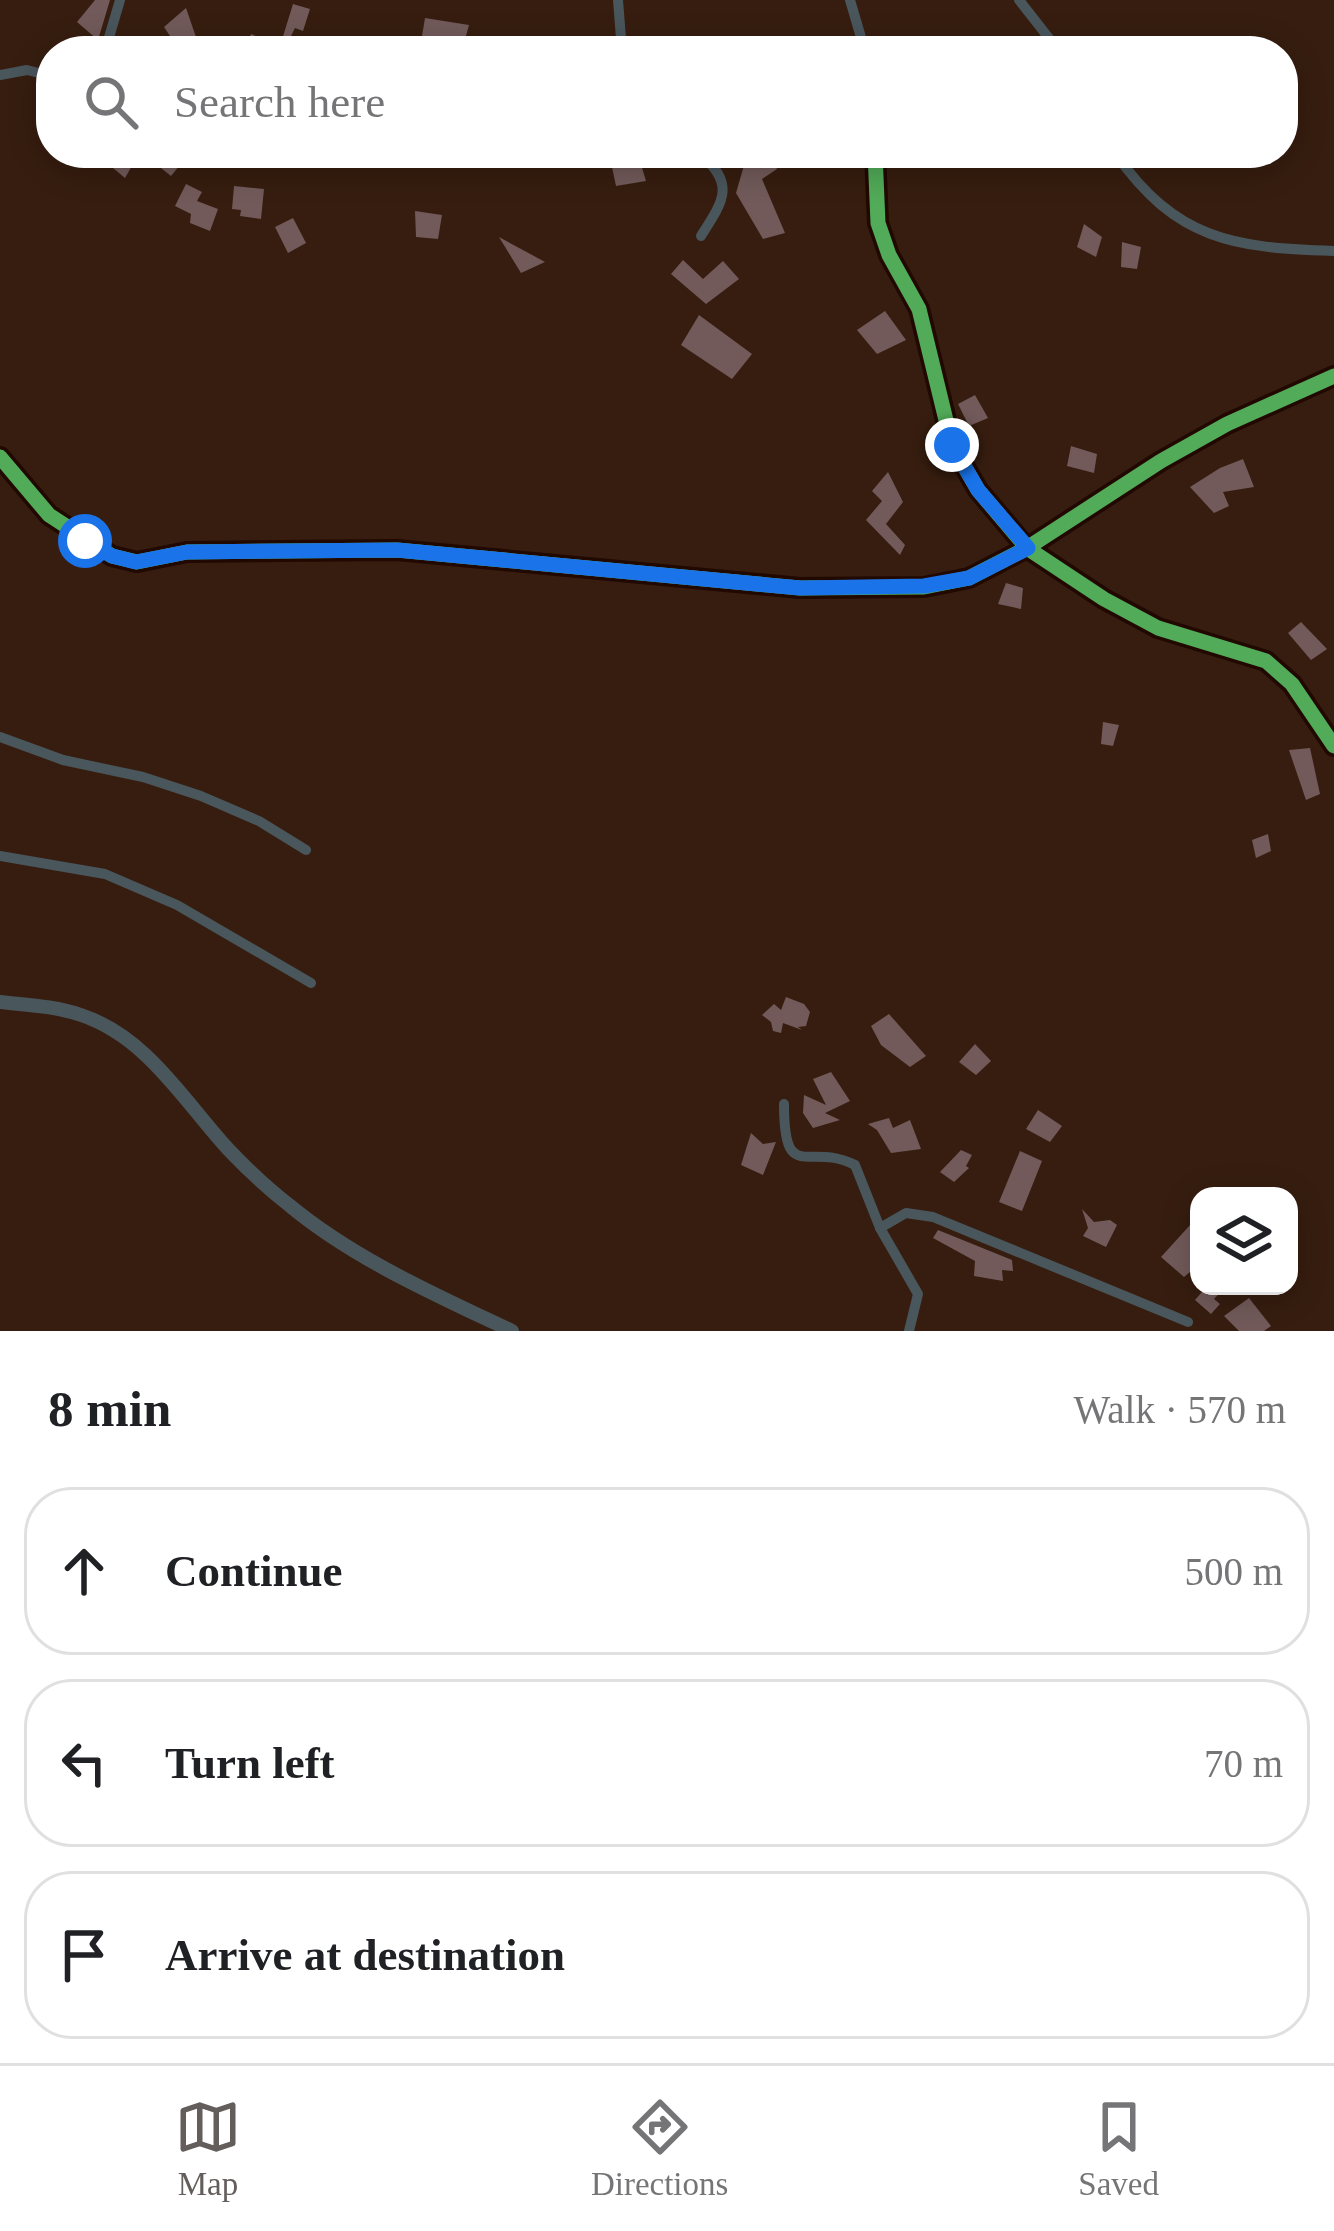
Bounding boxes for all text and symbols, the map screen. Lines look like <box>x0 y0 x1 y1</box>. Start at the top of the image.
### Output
search box <box>36 36 1298 168</box>
icon: search <box>78 69 144 135</box>
text: Search here <box>174 77 385 127</box>
route end <box>925 418 979 472</box>
route start <box>58 514 112 568</box>
map controls <box>1190 1187 1298 1295</box>
button: layers <box>1190 1187 1298 1295</box>
text: 8 min <box>48 1381 171 1437</box>
text: Walk · 570 m <box>1074 1388 1286 1431</box>
icon: ahead <box>51 1538 117 1604</box>
text: Continue <box>165 1546 343 1596</box>
text: 500 m <box>1184 1550 1283 1593</box>
icon: left <box>51 1730 117 1796</box>
text: Turn left <box>165 1738 335 1788</box>
text: 70 m <box>1204 1742 1283 1785</box>
icon: arrive <box>51 1922 117 1988</box>
text: Arrive at destination <box>165 1930 565 1980</box>
tab: Map <box>175 2094 241 2203</box>
tab: Directions <box>591 2094 728 2203</box>
tab: Saved <box>1078 2094 1159 2203</box>

